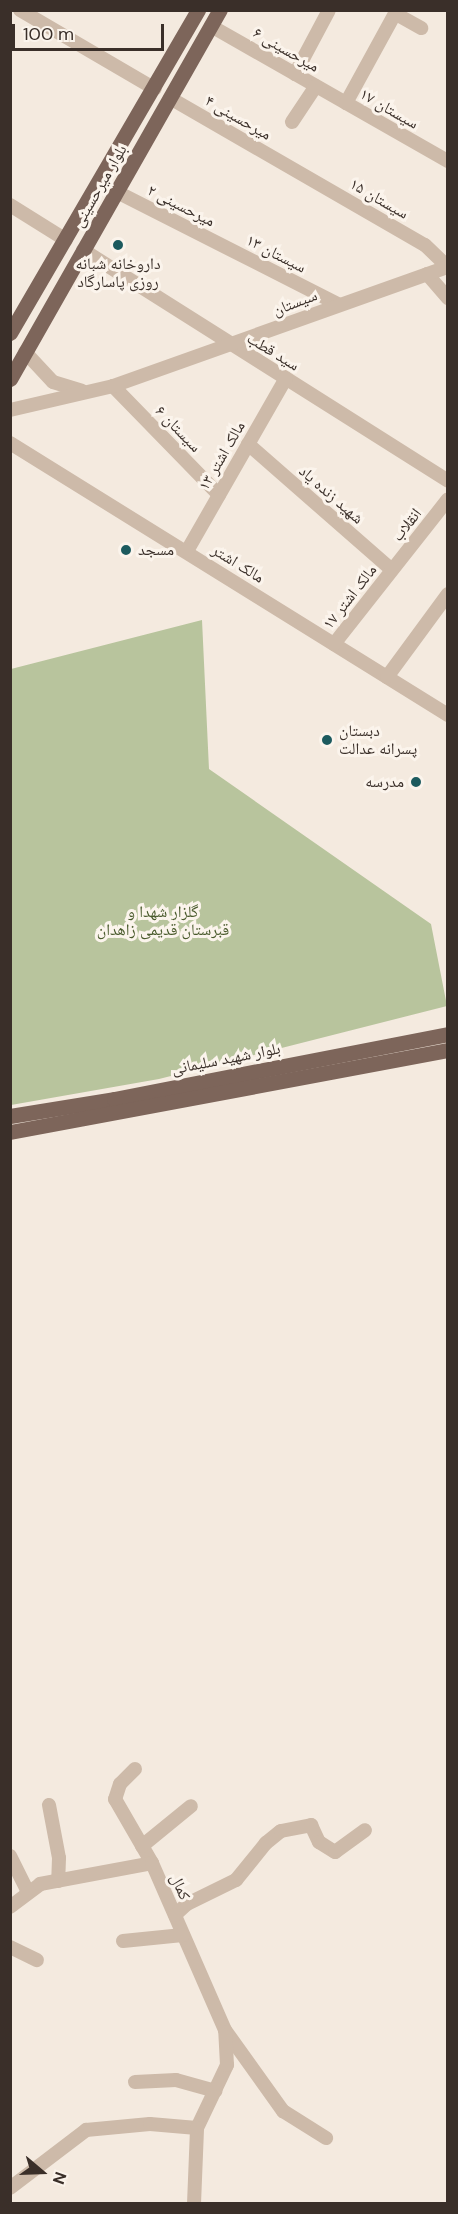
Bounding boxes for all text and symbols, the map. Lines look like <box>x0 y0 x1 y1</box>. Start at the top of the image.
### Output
scale bar <box>15 12 166 50</box>
text: 100 m <box>23 22 74 46</box>
street label: میرحسینی ۶ <box>250 23 322 77</box>
street label: سیستان ۱۷ <box>356 85 422 133</box>
street label: میرحسینی ۴ <box>202 91 274 145</box>
street label: بلوار میرحسینی <box>69 141 131 231</box>
street label: سیستان ۱۵ <box>346 175 412 223</box>
street label: میرحسینی ۲ <box>144 181 218 231</box>
street label: سیستان ۱۳ <box>243 231 309 277</box>
marker: داروخانه شبانه روزی پاسارگاد <box>111 238 125 252</box>
place label: داروخانه شبانه روزی پاسارگاد <box>75 254 161 292</box>
street label: سیستان <box>270 286 320 320</box>
street label: سید قطب <box>243 329 303 375</box>
street label: سیستان ۶ <box>151 402 205 456</box>
street label: مالک اشتر ۱۳ <box>195 418 249 494</box>
street label: شهید زنده یاد <box>295 462 367 528</box>
street label: انقلاب <box>388 505 426 545</box>
place label: مسجد <box>138 540 174 560</box>
street label: مالک اشتر <box>208 540 268 588</box>
marker: مسجد <box>119 543 133 557</box>
street label: مالک اشتر ۱۷ <box>319 561 381 633</box>
place label: دبستان پسرانه عدالت <box>339 721 417 759</box>
marker: دبستان پسرانه عدالت <box>320 733 334 747</box>
place label: مدرسه <box>365 772 404 792</box>
marker: مدرسه <box>409 775 423 789</box>
park label: گلزار شهدا و قبرستان قدیمی زاهدان <box>97 902 229 940</box>
street label: بلوار شهید سلیمانی <box>170 1039 282 1079</box>
street label: کمال <box>166 1871 194 1903</box>
north arrow <box>12 2142 72 2202</box>
text: N <box>48 2169 71 2187</box>

